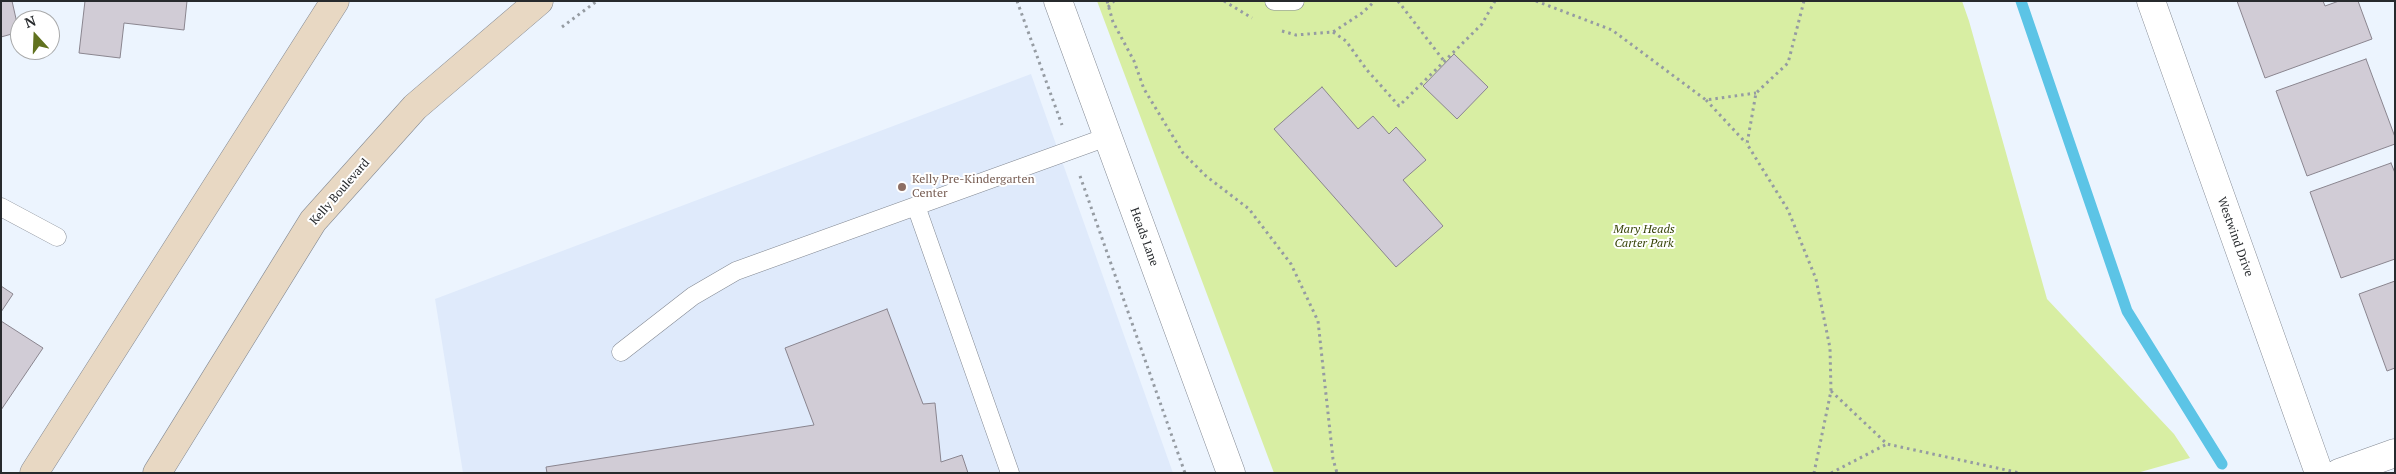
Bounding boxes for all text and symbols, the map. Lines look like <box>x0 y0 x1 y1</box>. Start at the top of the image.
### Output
north arrow <box>10 10 60 60</box>
text: N <box>22 11 38 32</box>
street label: Kelly Boulevard <box>307 156 373 228</box>
place label: Kelly Pre-Kindergarten Center <box>912 173 1035 201</box>
marker: Kelly Pre-Kindergarten Center <box>896 181 908 193</box>
street label: Westwind Drive <box>2214 195 2256 279</box>
street label: Heads Lane <box>1127 206 1161 268</box>
park label: Mary Heads Carter Park <box>1613 223 1675 251</box>

